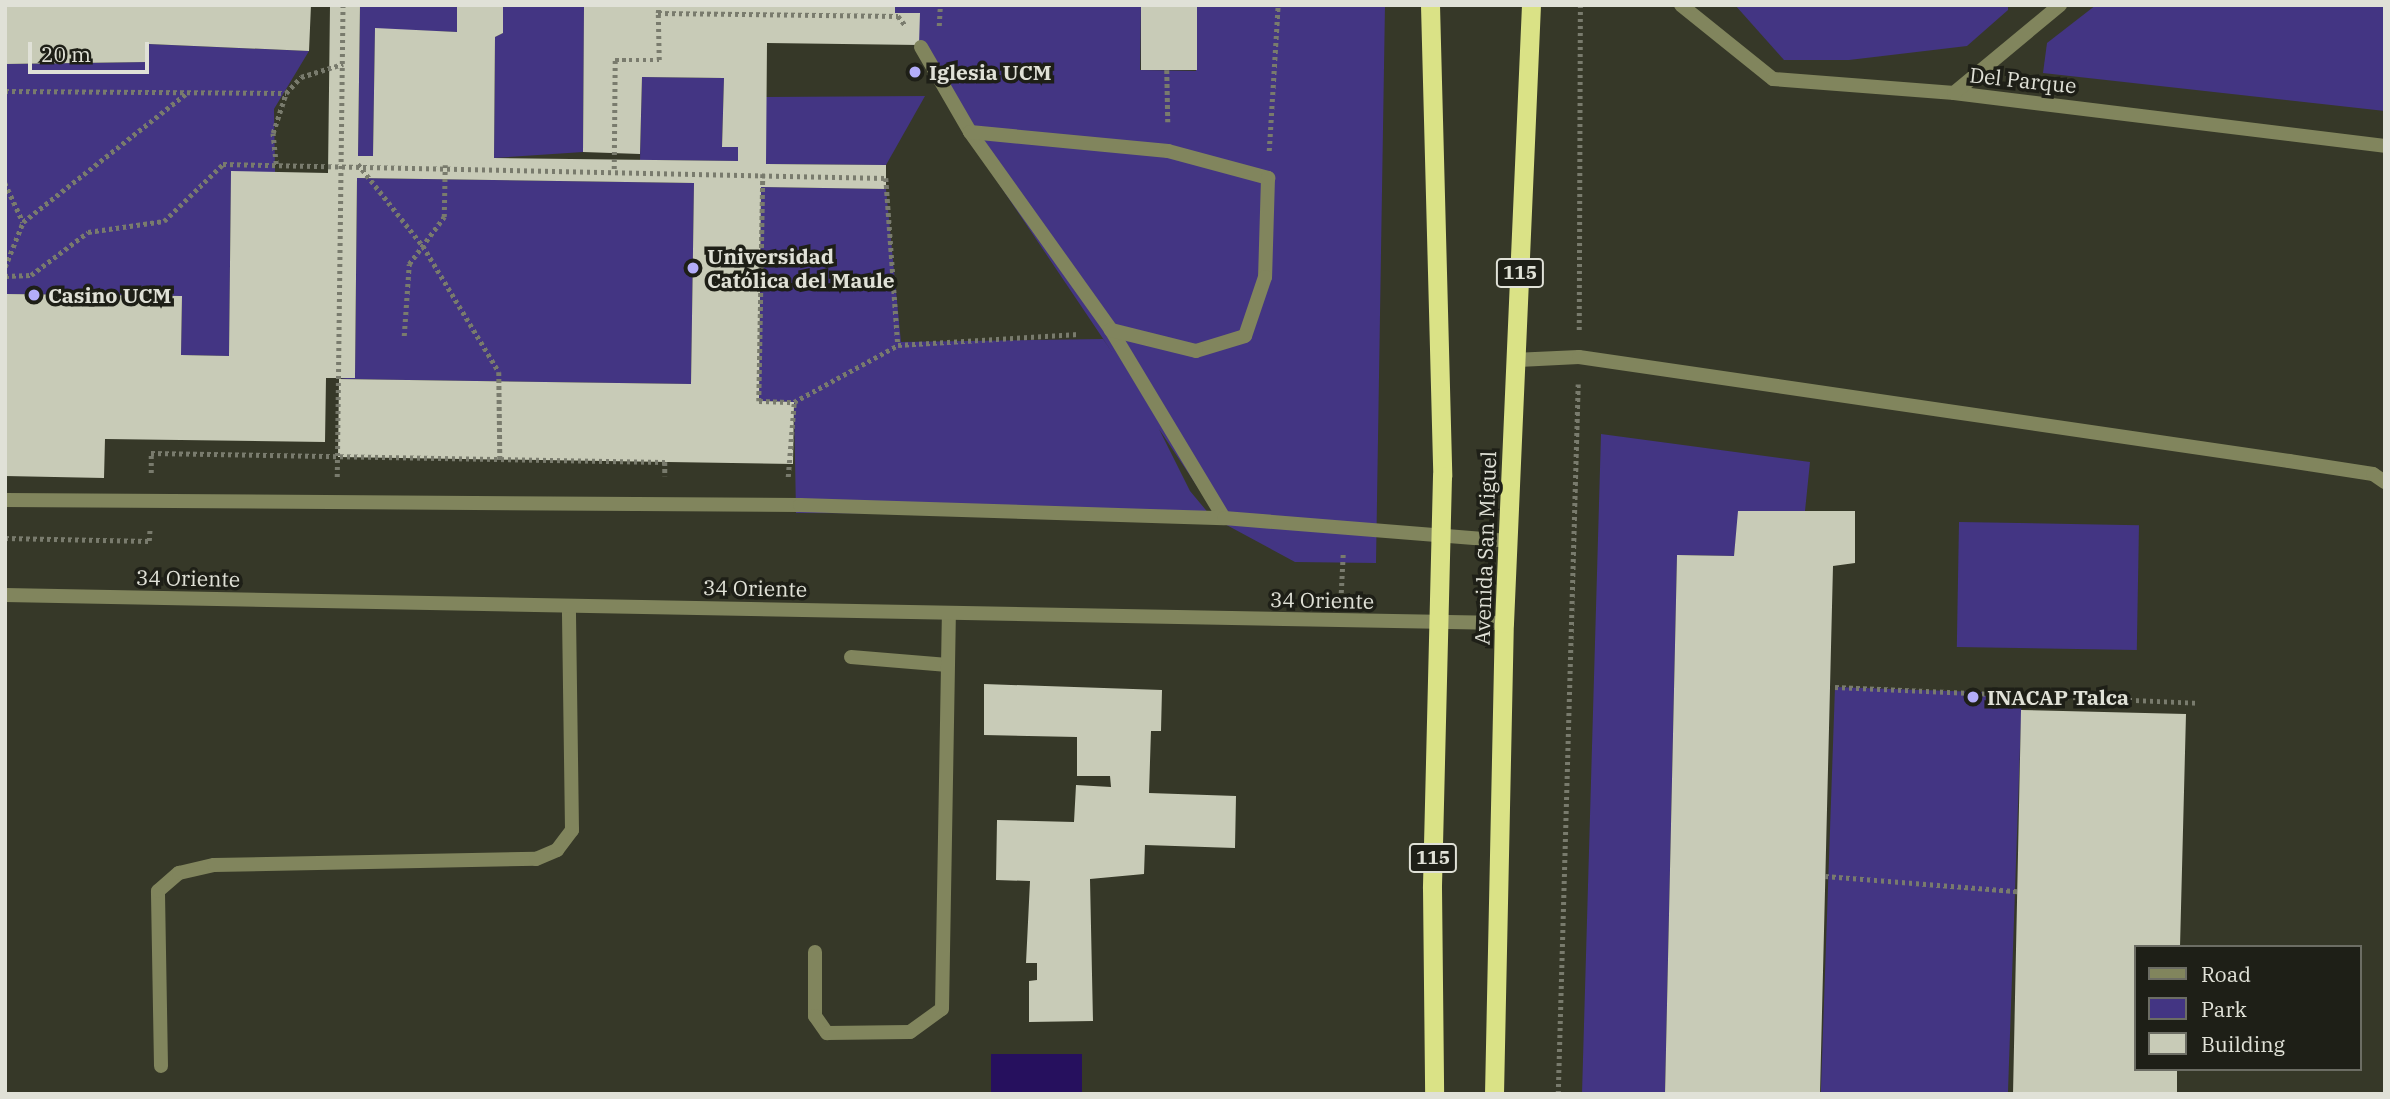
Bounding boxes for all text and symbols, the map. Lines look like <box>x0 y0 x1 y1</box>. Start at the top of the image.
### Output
scale bar <box>32 28 152 72</box>
text: 20 m <box>41 40 91 68</box>
place label: Iglesia UCM <box>929 59 1051 85</box>
street label: Del Parque <box>1968 62 2078 98</box>
marker: Iglesia UCM <box>907 64 923 80</box>
place label: Universidad Católica del Maule <box>707 243 895 293</box>
road number: 115 <box>1496 258 1544 288</box>
marker: Universidad Católica del Maule <box>685 260 701 276</box>
place label: Casino UCM <box>48 282 171 308</box>
marker: Casino UCM <box>26 287 42 303</box>
street label: Avenida San Miguel <box>1469 450 1501 646</box>
street label: 34 Oriente <box>136 564 240 592</box>
street label: 34 Oriente <box>703 574 807 602</box>
street label: 34 Oriente <box>1270 586 1374 614</box>
place label: INACAP Talca <box>1987 684 2129 710</box>
marker: INACAP Talca <box>1965 689 1981 705</box>
road number: 115 <box>1408 842 1458 874</box>
legend <box>2134 945 2362 1071</box>
text: Road <box>2201 960 2251 988</box>
text: Park <box>2201 995 2247 1023</box>
text: Building <box>2201 1030 2285 1058</box>

